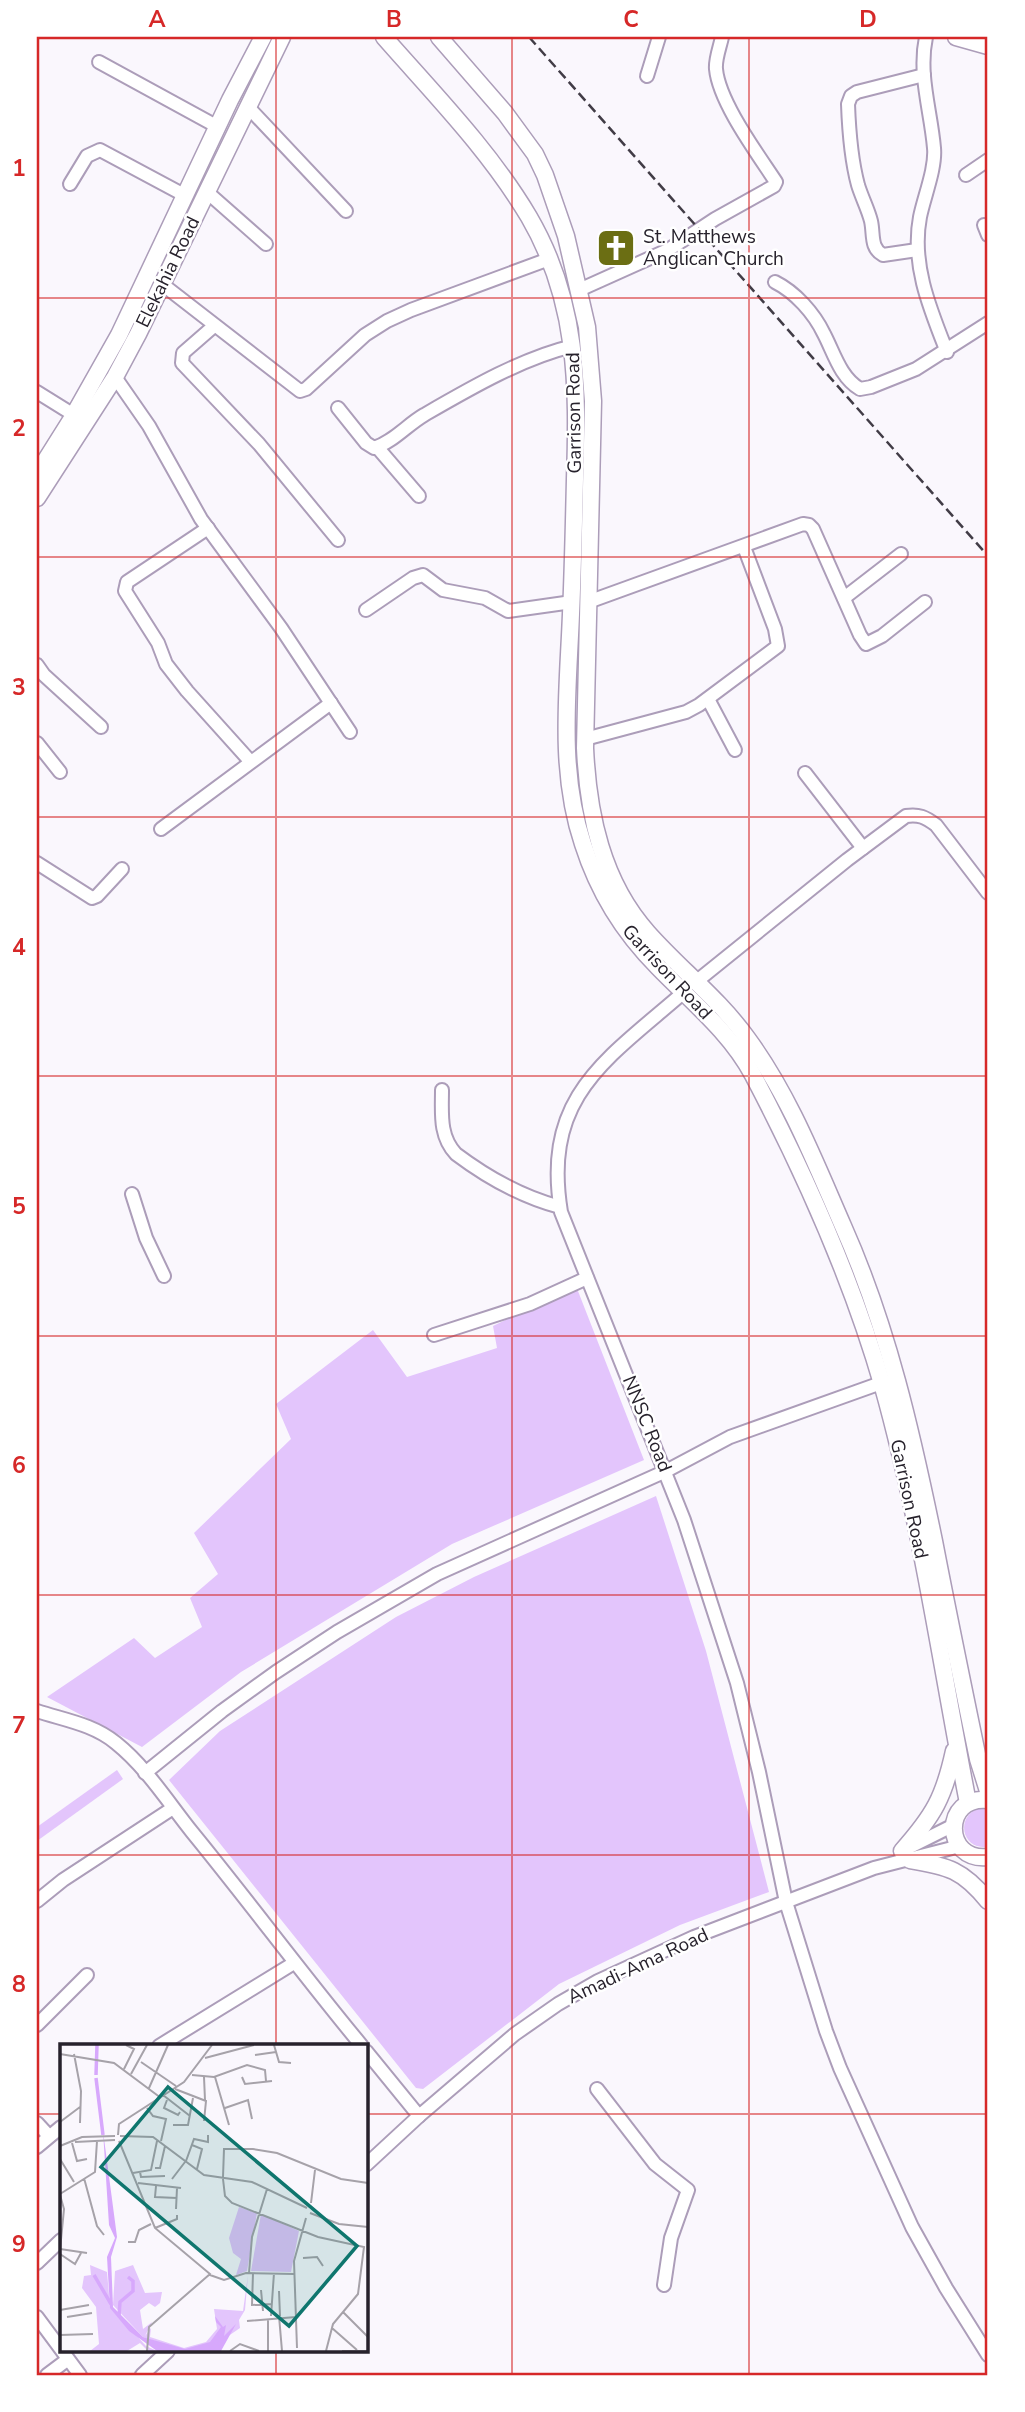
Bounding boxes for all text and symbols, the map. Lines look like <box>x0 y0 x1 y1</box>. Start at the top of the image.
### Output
text: A <box>148 4 166 35</box>
text: B <box>386 4 402 35</box>
text: C <box>623 4 639 35</box>
text: D <box>859 4 877 35</box>
text: 1 <box>12 153 26 184</box>
street label: Elekahia Road <box>130 212 206 332</box>
place label: St. Matthews Anglican Church <box>643 224 784 272</box>
church icon: St. Matthews Anglican Church <box>595 227 637 269</box>
street label: Garrison Road <box>560 352 588 474</box>
text: 2 <box>12 413 26 444</box>
text: 3 <box>12 672 26 703</box>
street label: Garrison Road <box>616 919 718 1025</box>
text: 4 <box>12 932 26 963</box>
text: 5 <box>12 1191 26 1222</box>
street label: NNSC Road <box>616 1372 678 1476</box>
street label: Garrison Road <box>884 1437 934 1561</box>
text: 6 <box>12 1450 26 1481</box>
text: 7 <box>12 1710 26 1741</box>
street label: Amadi-Ama Road <box>563 1922 713 2010</box>
text: 8 <box>12 1969 26 2000</box>
inset map <box>60 2044 368 2352</box>
text: 9 <box>12 2229 26 2260</box>

